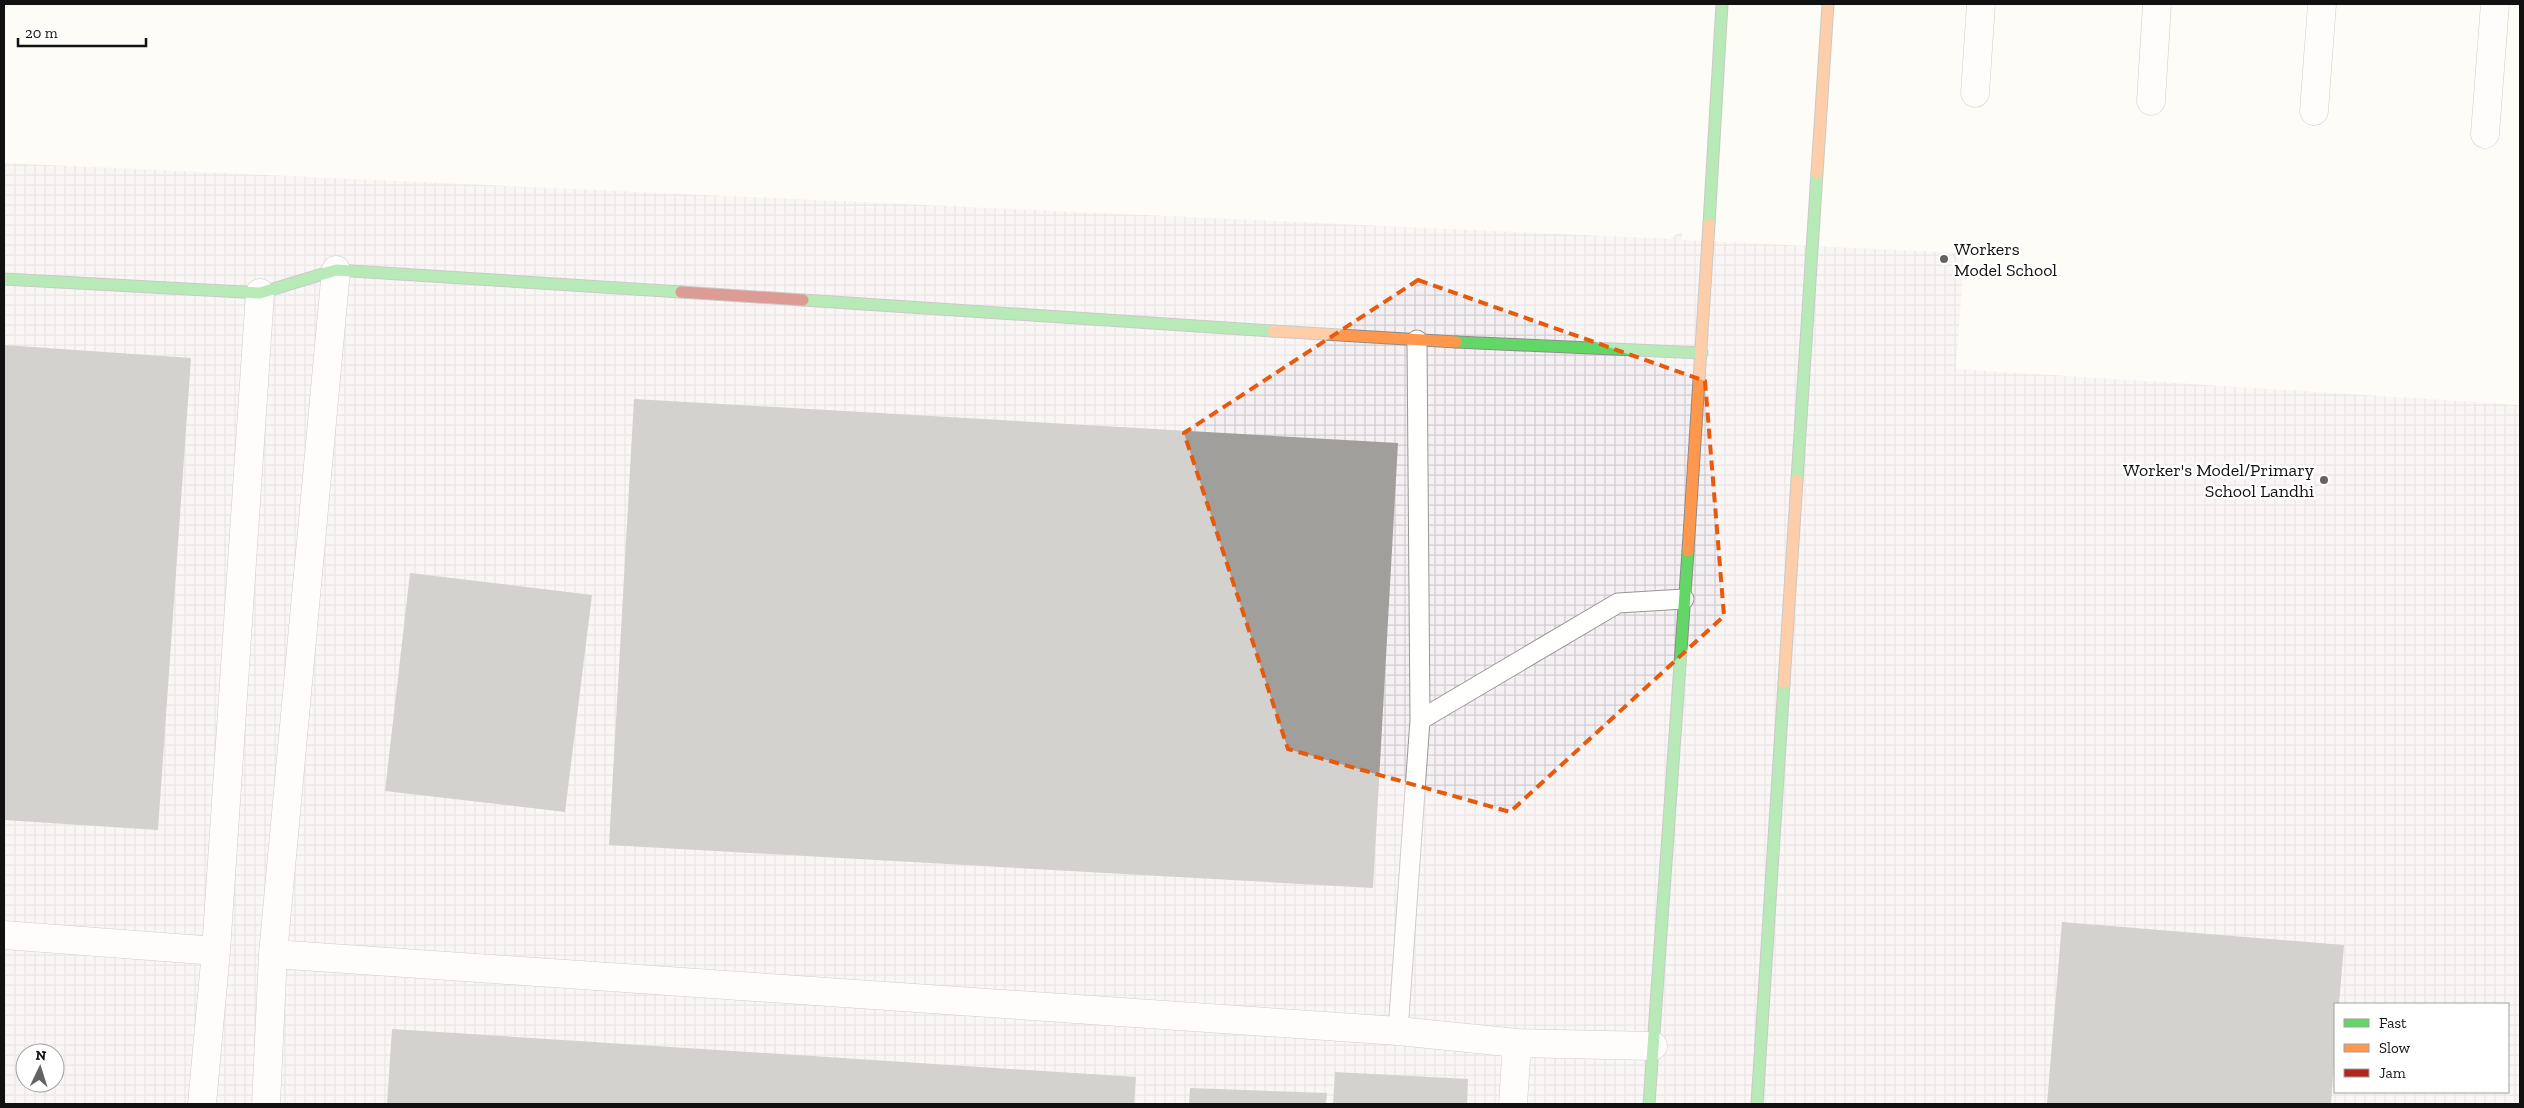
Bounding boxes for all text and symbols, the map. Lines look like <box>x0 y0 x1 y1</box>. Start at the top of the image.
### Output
scale bar <box>18 15 145 47</box>
text: 20 m <box>25 24 58 42</box>
place label: Workers Model School <box>1954 238 2057 281</box>
marker: Workers Model School <box>1938 253 1950 265</box>
place label: Worker's Model/Primary School Landhi <box>2123 459 2315 502</box>
marker: Worker's Model/Primary School Landhi <box>2318 474 2330 486</box>
legend <box>2334 1003 2509 1093</box>
text: Fast <box>2379 1014 2407 1032</box>
text: Slow <box>2379 1039 2411 1057</box>
north arrow <box>15 1043 65 1093</box>
text: N <box>35 1047 47 1064</box>
text: Jam <box>2379 1064 2406 1082</box>

